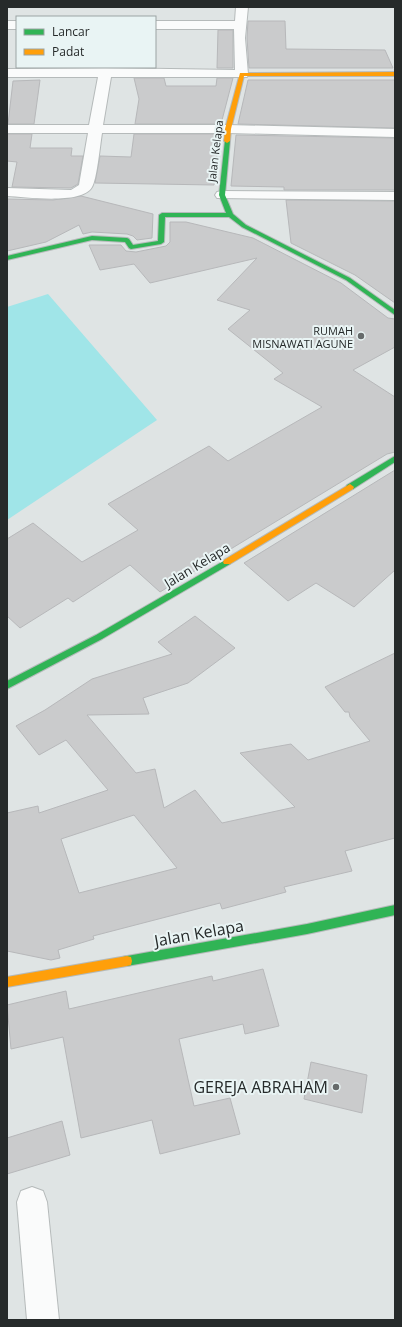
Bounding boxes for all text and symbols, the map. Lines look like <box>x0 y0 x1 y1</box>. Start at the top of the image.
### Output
legend <box>16 16 156 68</box>
text: Lancar <box>52 23 90 40</box>
text: Padat <box>52 43 84 60</box>
street label: Jalan Kelapa <box>204 119 226 184</box>
place label: RUMAH MISNAWATI AGUNE <box>252 323 353 351</box>
marker: RUMAH MISNAWATI AGUNE <box>356 331 366 341</box>
street label: Jalan Kelapa <box>159 538 233 593</box>
street label: Jalan Kelapa <box>151 914 245 952</box>
place label: GEREJA ABRAHAM <box>193 1076 328 1098</box>
marker: GEREJA ABRAHAM <box>331 1082 341 1092</box>

